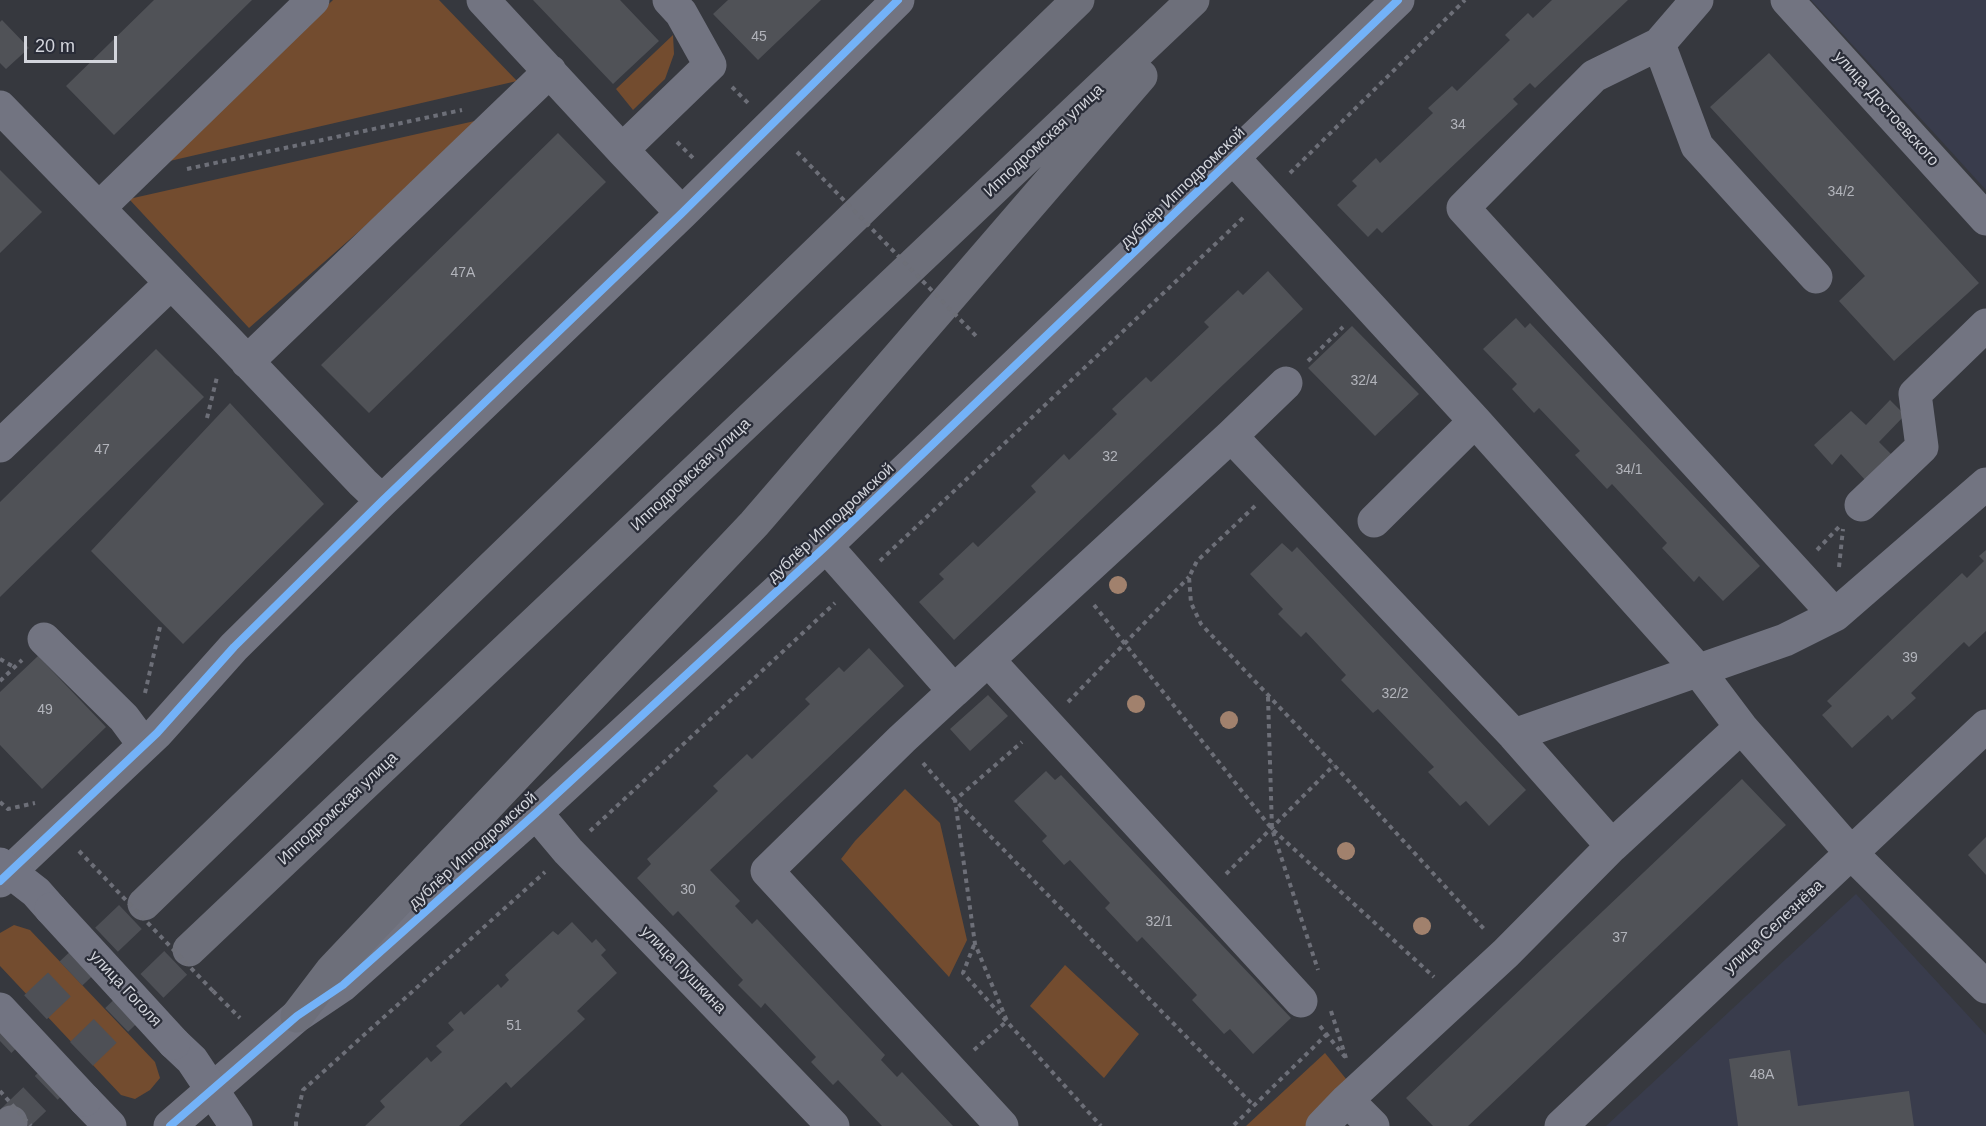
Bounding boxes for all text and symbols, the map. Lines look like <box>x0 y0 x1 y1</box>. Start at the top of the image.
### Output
scale bar <box>27 24 120 62</box>
house number: 45 <box>751 29 767 45</box>
text: 20 m <box>35 36 75 56</box>
street label: улица Достоевского <box>1829 48 1943 170</box>
street label: Ипподромская улица <box>980 80 1108 202</box>
house number: 34 <box>1450 117 1466 133</box>
street label: дублёр Ипподромской <box>1117 123 1249 253</box>
house number: 34/2 <box>1827 184 1855 200</box>
house number: 47А <box>451 265 475 281</box>
house number: 32/4 <box>1350 373 1378 389</box>
street label: Ипподромская улица <box>627 414 755 536</box>
house number: 47 <box>94 442 110 458</box>
house number: 32 <box>1102 449 1118 465</box>
street label: дублёр Ипподромской <box>764 459 898 587</box>
house number: 34/1 <box>1615 462 1643 478</box>
house number: 39 <box>1902 650 1918 666</box>
house number: 32/2 <box>1381 686 1409 702</box>
house number: 49 <box>37 702 53 718</box>
street label: Ипподромская улица <box>274 748 402 870</box>
street label: дублёр Ипподромской <box>405 788 541 914</box>
street label: улица Селезнёва <box>1720 876 1828 978</box>
house number: 30 <box>680 882 696 898</box>
house number: 32/1 <box>1145 914 1173 930</box>
street label: улица Пушкина <box>636 922 730 1018</box>
house number: 37 <box>1612 930 1628 946</box>
street label: улица Гоголя <box>85 947 165 1031</box>
house number: 51 <box>506 1018 522 1034</box>
house number: 48А <box>1750 1067 1774 1083</box>

